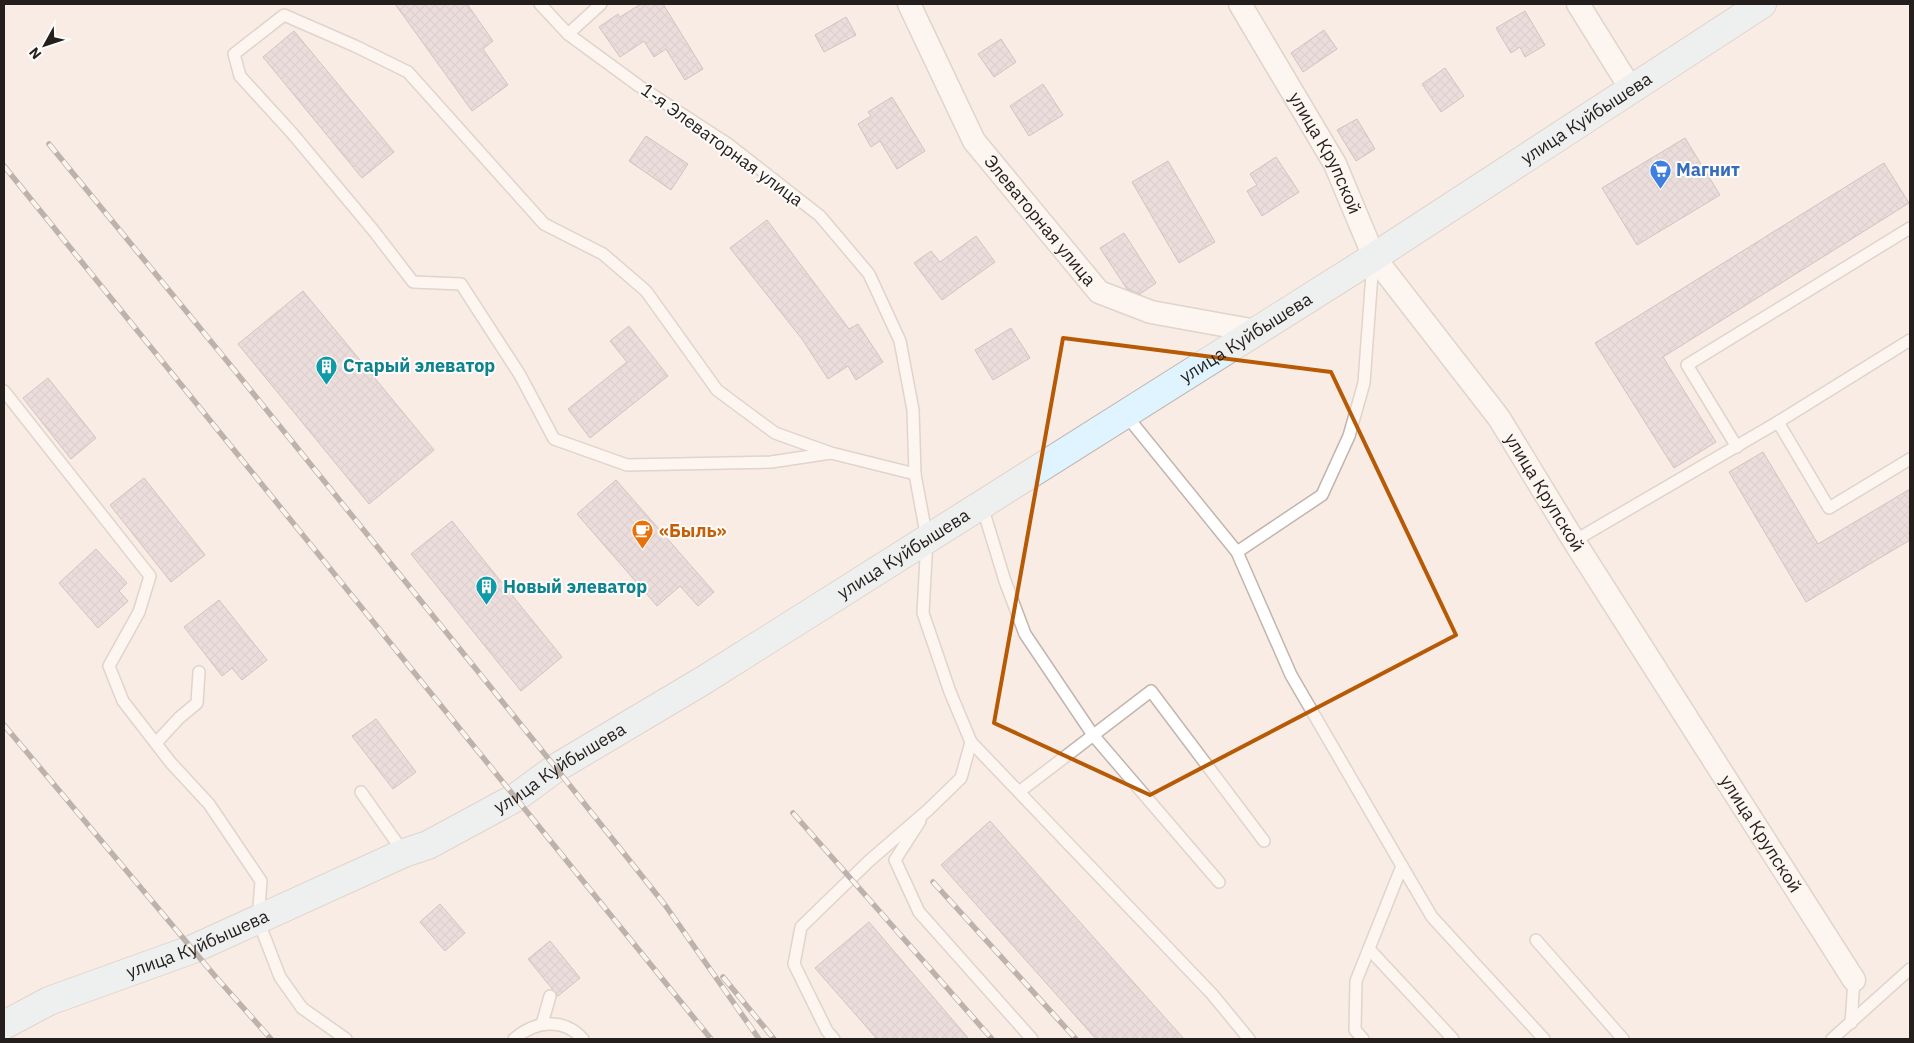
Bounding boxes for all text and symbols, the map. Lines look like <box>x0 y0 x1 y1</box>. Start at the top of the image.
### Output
north arrow <box>20 20 70 70</box>
text: N <box>25 44 45 63</box>
street label: улица Куйбышева <box>1516 67 1656 169</box>
street label: 1-я Элеваторная улица <box>637 78 808 211</box>
street label: улица Крупской <box>1284 88 1367 218</box>
street label: Элеваторная улица <box>979 150 1101 291</box>
supermarket icon: Магнит <box>1648 158 1672 189</box>
place label: Магнит <box>1676 158 1740 181</box>
street label: улица Куйбышева <box>1175 287 1317 388</box>
building icon: Старый элеватор <box>315 354 339 385</box>
place label: Старый элеватор <box>343 354 495 377</box>
street label: улица Крупской <box>1500 429 1590 556</box>
street label: улица Куйбышева <box>833 503 974 604</box>
cafe icon: «Быль» <box>631 519 655 550</box>
place label: «Быль» <box>659 519 727 542</box>
building icon: Новый элеватор <box>475 575 499 606</box>
place label: Новый элеватор <box>503 575 647 598</box>
street label: улица Куйбышева <box>490 717 630 818</box>
street label: улица Крупской <box>1715 770 1807 897</box>
street label: улица Куйбышева <box>123 904 273 983</box>

